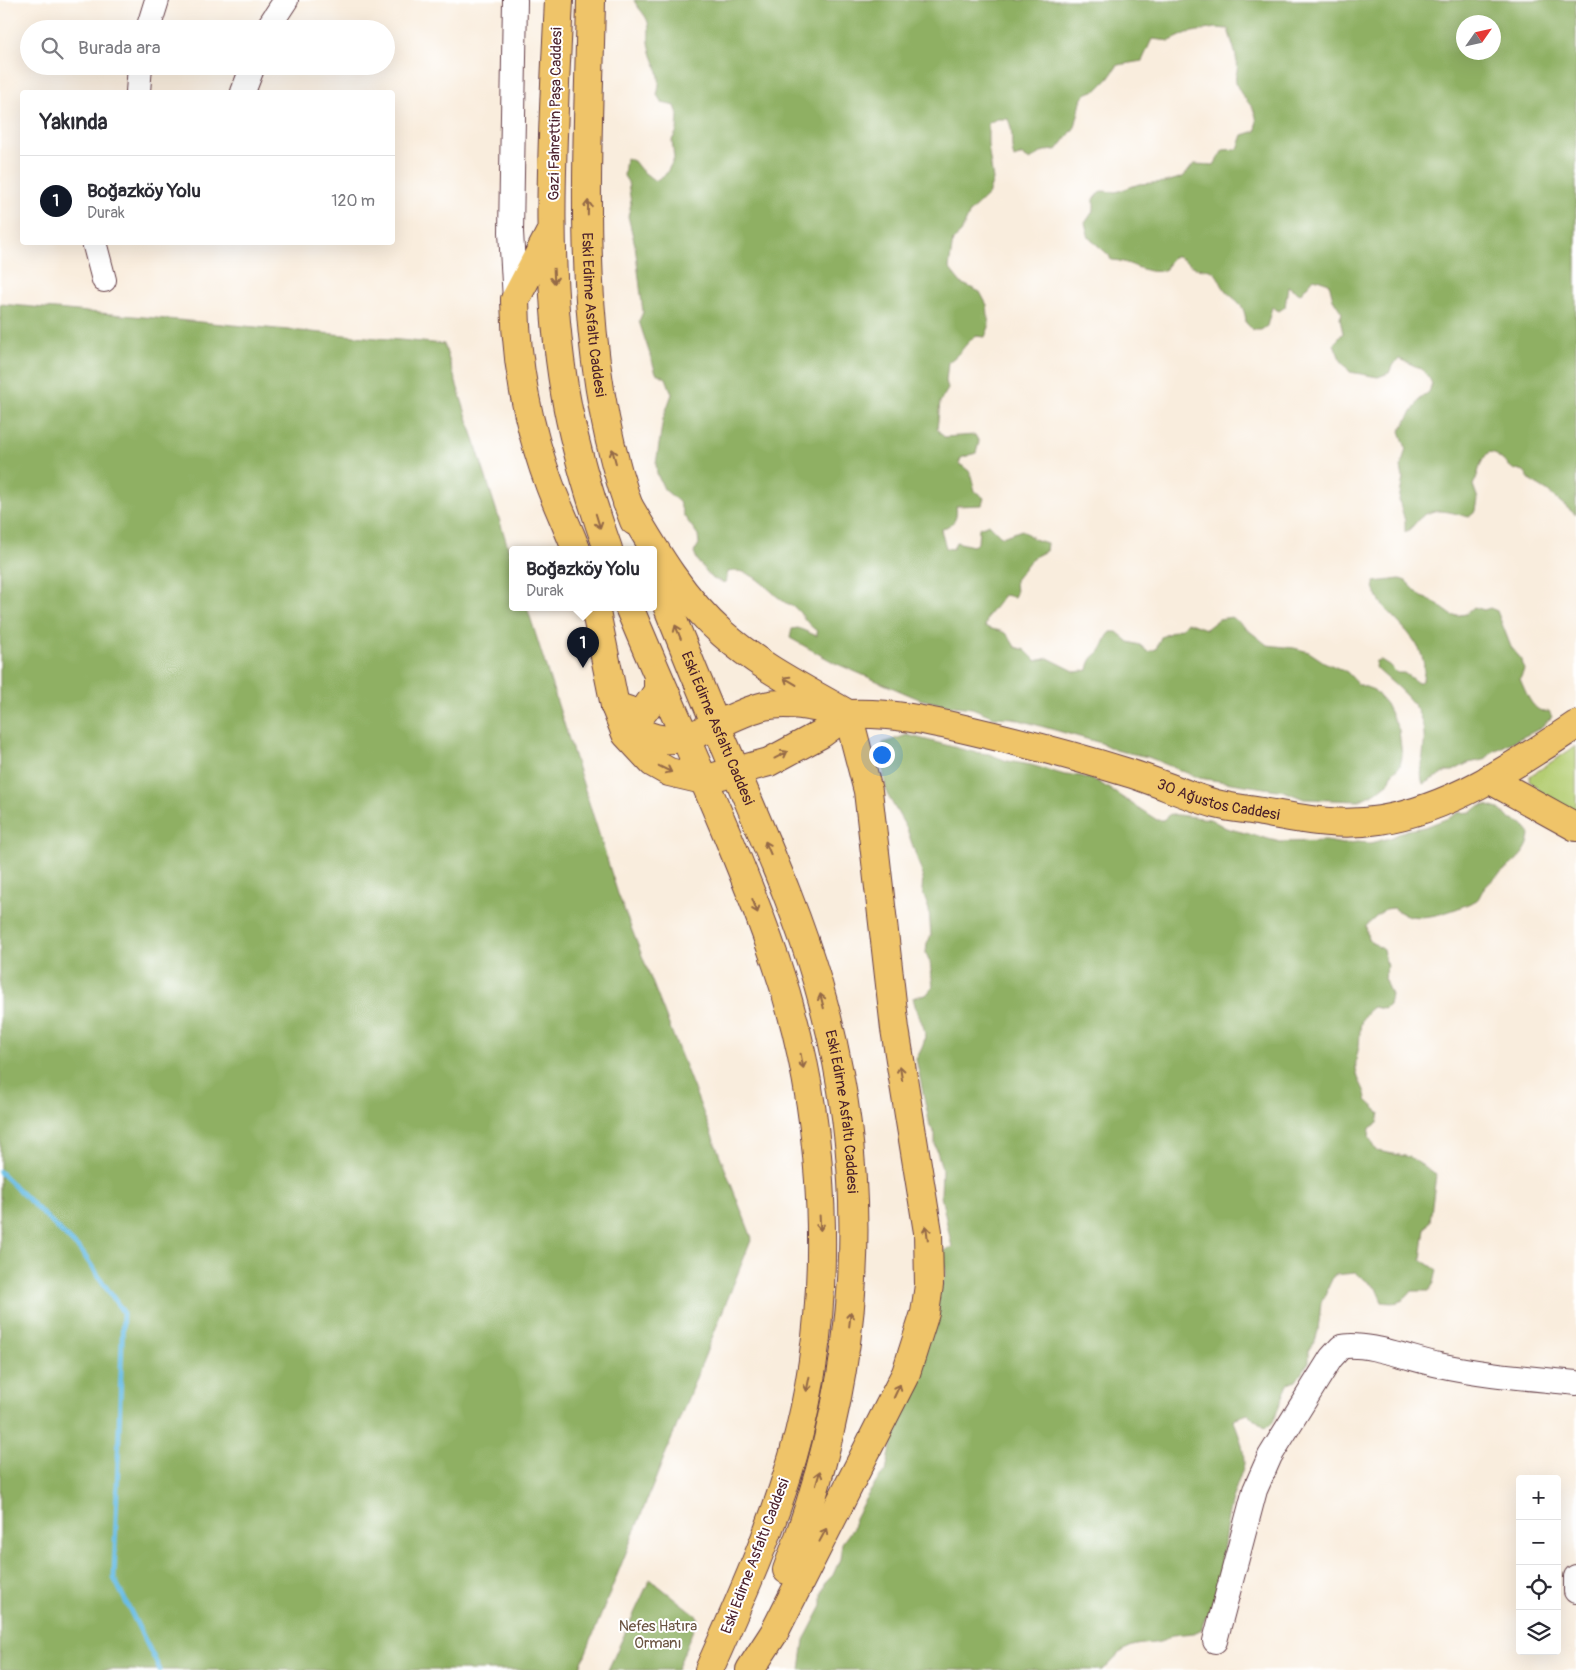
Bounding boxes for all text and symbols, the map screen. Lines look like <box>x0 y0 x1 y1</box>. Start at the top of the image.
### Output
north arrow <box>1456 15 1501 60</box>
search box <box>20 20 395 75</box>
street label: Gazi Fahrettin Paşa Caddesi <box>544 27 567 201</box>
icon: search <box>38 34 66 62</box>
text: Burada ara <box>78 36 161 60</box>
text: Yakında <box>40 109 107 136</box>
text: Boğazköy Yolu <box>87 179 201 203</box>
text: 1 <box>53 191 59 211</box>
text: 120 m <box>331 191 375 211</box>
one-way arrow <box>583 200 593 216</box>
text: Durak <box>87 203 125 223</box>
street label: Eski Edirne Asfaltı Caddesi <box>577 232 610 398</box>
one-way arrow <box>549 268 558 284</box>
one-way arrow <box>609 448 618 464</box>
one-way arrow <box>594 513 604 529</box>
popup <box>509 546 657 611</box>
text: Boğazköy Yolu <box>526 557 640 581</box>
text: Durak <box>526 581 564 601</box>
one-way arrow <box>672 625 682 640</box>
pin: 1 <box>567 627 599 668</box>
street label: Eski Edirne Asfaltı Caddesi <box>677 649 758 808</box>
one-way arrow <box>784 675 798 685</box>
your location <box>869 742 895 768</box>
one-way arrow <box>774 750 789 760</box>
one-way arrow <box>657 765 672 774</box>
street label: 30 Ağustos Caddesi <box>1154 775 1281 825</box>
one-way arrow <box>763 841 773 856</box>
one-way arrow <box>751 898 760 913</box>
one-way arrow <box>817 994 826 1010</box>
street label: Eski Edirne Asfaltı Caddesi <box>820 1028 862 1194</box>
one-way arrow <box>797 1053 807 1069</box>
one-way arrow <box>896 1065 906 1081</box>
one-way arrow <box>815 1214 824 1230</box>
one-way arrow <box>922 1226 932 1242</box>
one-way arrow <box>845 1311 855 1327</box>
one-way arrow <box>802 1376 812 1392</box>
one-way arrow <box>893 1384 903 1399</box>
one-way arrow <box>814 1470 824 1486</box>
map controls <box>1516 1475 1561 1655</box>
button: + <box>1516 1475 1561 1520</box>
street label: Eski Edirne Asfaltı Caddesi <box>717 1476 794 1637</box>
button: − <box>1516 1520 1561 1565</box>
one-way arrow <box>818 1528 828 1543</box>
button: locate <box>1516 1565 1561 1610</box>
button: layers <box>1516 1610 1561 1655</box>
park label: Nefes Hatıra Ormanı <box>619 1617 697 1653</box>

